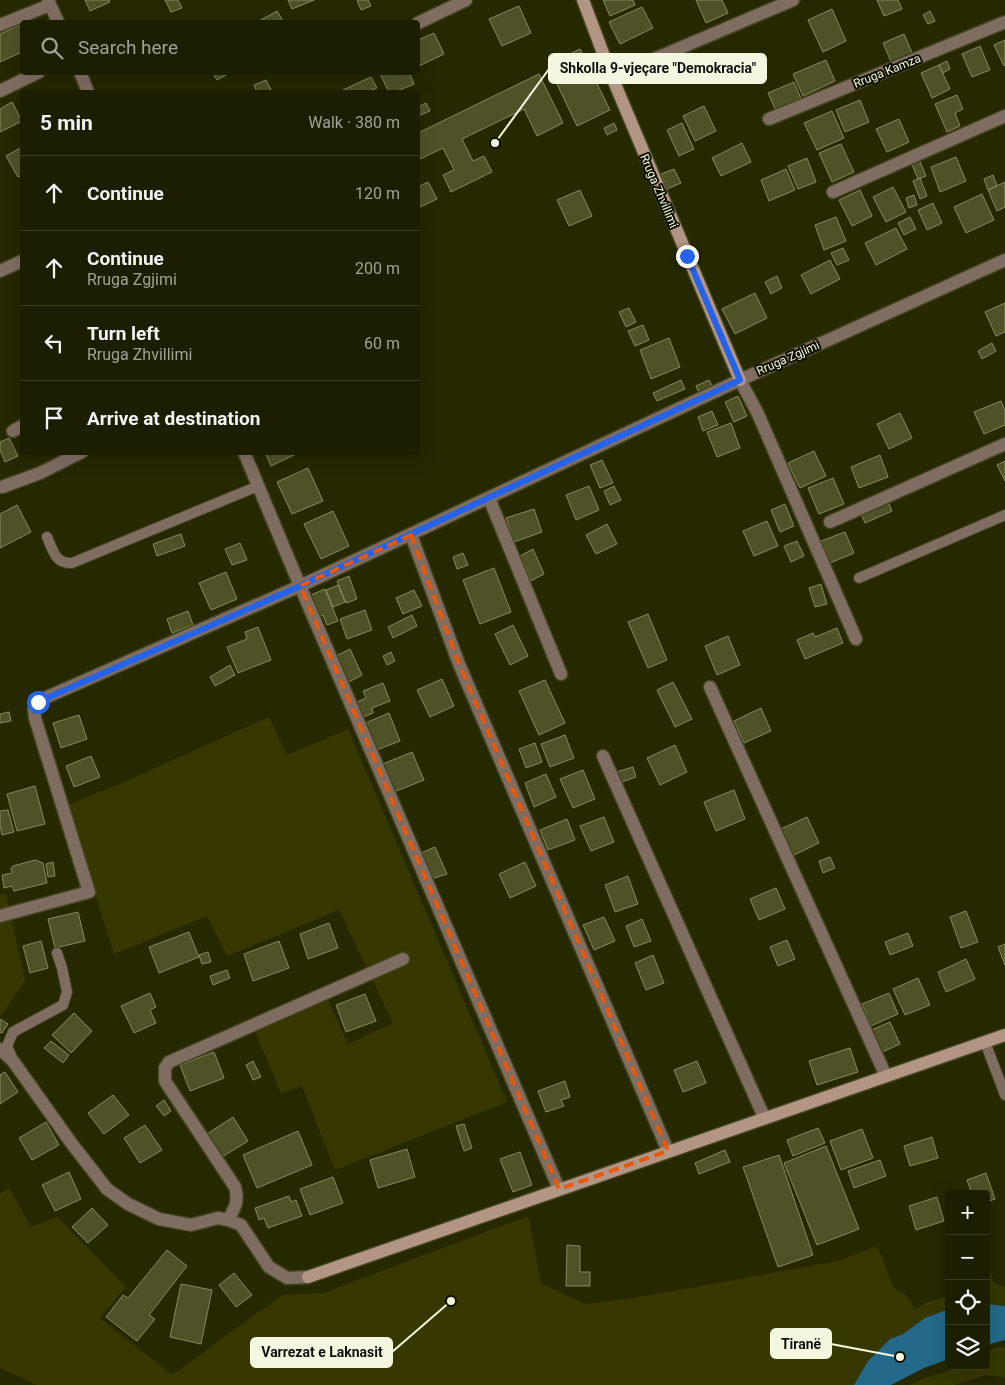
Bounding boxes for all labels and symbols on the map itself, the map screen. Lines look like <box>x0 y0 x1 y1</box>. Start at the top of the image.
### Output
street label: Rruga Kamza <box>851 51 923 91</box>
callout: Shkolla 9-vjeçare "Demokracia" <box>549 54 766 83</box>
text: Shkolla 9-vjeçare "Demokracia" <box>560 60 757 76</box>
street label: Rruga Zhvillimi <box>637 152 681 230</box>
route end <box>676 245 699 268</box>
street label: Rruga Zgjimi <box>754 338 822 378</box>
route start <box>27 691 50 714</box>
callout: Tiranë <box>771 1329 831 1358</box>
text: Tiranë <box>781 1336 822 1352</box>
callout: Varrezat e Laknasit <box>251 1338 392 1367</box>
text: Varrezat e Laknasit <box>261 1344 383 1360</box>

